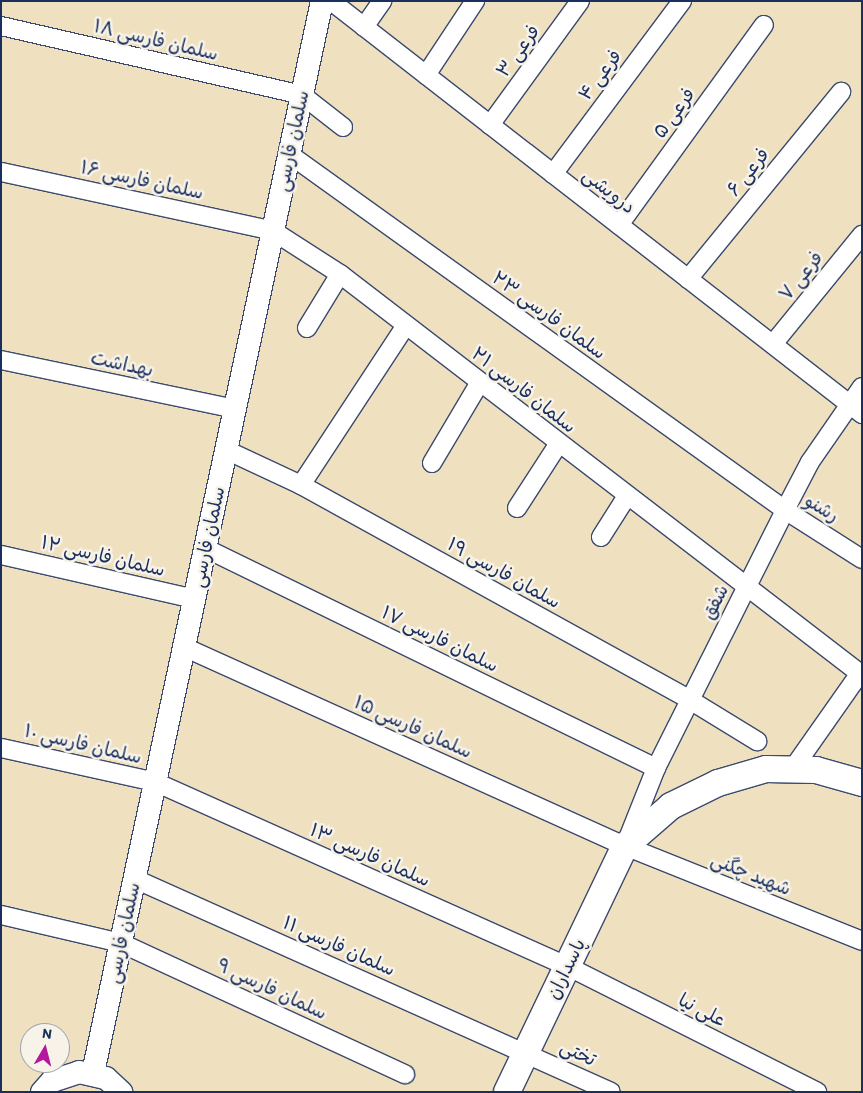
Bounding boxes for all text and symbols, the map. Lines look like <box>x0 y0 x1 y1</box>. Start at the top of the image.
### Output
street label: سلمان فارسی ۱۸ <box>92 15 220 65</box>
street label: فرعی ۳ <box>491 20 545 82</box>
street label: فرعی ۴ <box>574 45 626 105</box>
street label: فرعی ۵ <box>648 83 700 143</box>
street label: سلمان فارسی <box>270 88 314 194</box>
street label: فرعی ۶ <box>722 143 774 201</box>
street label: سلمان فارسی ۱۶ <box>78 156 206 204</box>
street label: درویشی <box>578 163 640 219</box>
street label: فرعی ۷ <box>774 247 828 305</box>
street label: سلمان فارسی ۲۳ <box>488 266 610 364</box>
street label: سلمان فارسی ۲۱ <box>467 342 581 438</box>
street label: بهداشت <box>89 346 155 382</box>
street label: سلمان فارسی <box>186 484 230 590</box>
street label: رشنو <box>801 489 843 527</box>
street label: سلمان فارسی ۱۲ <box>39 531 167 581</box>
street label: سلمان فارسی ۱۹ <box>444 533 564 613</box>
street label: شفق <box>697 581 733 623</box>
street label: سلمان فارسی ۱۷ <box>378 601 502 677</box>
street label: سلمان فارسی ۱۵ <box>350 691 476 763</box>
street label: سلمان فارسی ۱۰ <box>22 719 144 769</box>
street label: سلمان فارسی ۱۳ <box>306 818 434 892</box>
street label: شهید چگنی <box>708 848 794 900</box>
street label: سلمان فارسی <box>101 880 145 986</box>
street label: سلمان فارسی ۱۱ <box>279 911 399 981</box>
street label: پاسداران <box>542 935 590 1003</box>
street label: سلمان فارسی ۹ <box>213 954 331 1024</box>
street label: علی نیا <box>674 988 730 1032</box>
north arrow <box>20 1023 70 1073</box>
text: N <box>41 1025 53 1043</box>
street label: تختی <box>556 1035 600 1071</box>

